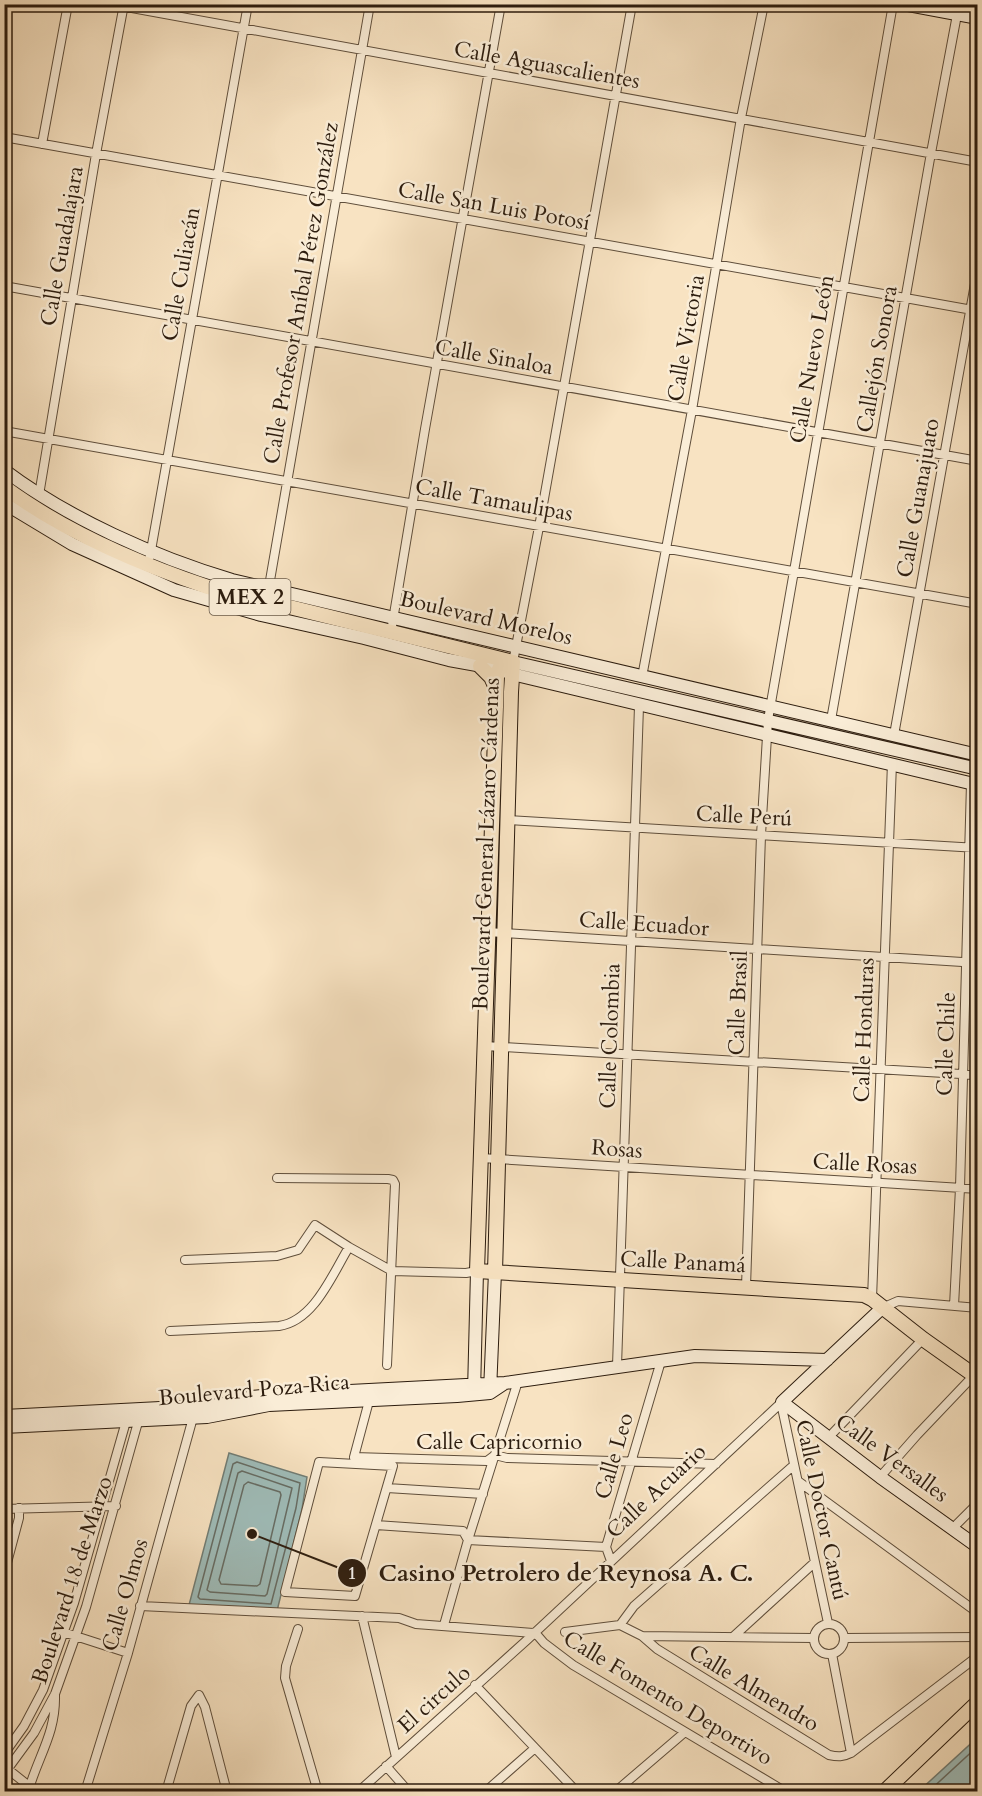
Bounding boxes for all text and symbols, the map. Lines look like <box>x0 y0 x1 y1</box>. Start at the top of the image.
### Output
street label: Calle Aguascalientes <box>452 34 642 96</box>
street label: Calle Profesor Aníbal Pérez González <box>256 120 346 466</box>
street label: Calle Guadalajara <box>33 163 91 328</box>
street label: Calle San Luis Potosí <box>396 174 592 238</box>
street label: Calle Culiacán <box>154 204 208 343</box>
street label: Calle Victoria <box>660 272 712 404</box>
street label: Calle Nuevo León <box>782 272 842 446</box>
street label: Callejón Sonora <box>849 283 905 435</box>
street label: Calle Sinaloa <box>432 332 556 382</box>
street label: Calle Guanajuato <box>889 416 947 580</box>
street label: Calle Tamaulipas <box>413 471 575 529</box>
road number: MEX 2 <box>210 579 290 615</box>
street label: Boulevard Morelos <box>397 584 575 652</box>
street label: Boulevard General Lázaro Cárdenas <box>465 677 507 1011</box>
street label: Calle Perú <box>695 798 793 834</box>
street label: Calle Ecuador <box>578 904 711 944</box>
street label: Calle Brasil <box>721 950 755 1056</box>
street label: Calle Honduras <box>846 957 882 1103</box>
street label: Calle Colombia <box>592 962 628 1109</box>
street label: Calle Chile <box>929 991 963 1097</box>
street label: Rosas <box>590 1132 644 1166</box>
street label: Calle Rosas <box>812 1146 918 1182</box>
street label: Calle Panamá <box>619 1244 747 1280</box>
street label: Boulevard Poza Rica <box>157 1367 351 1413</box>
street label: Calle Versalles <box>829 1407 955 1509</box>
street label: Calle Leo <box>587 1409 641 1503</box>
street label: Calle Doctor Cantú <box>788 1417 856 1603</box>
street label: Calle Capricornio <box>416 1427 582 1457</box>
street label: Calle Acuario <box>599 1437 713 1545</box>
street label: Boulevard 18 de Marzo <box>24 1472 120 1688</box>
street label: Calle Olmos <box>95 1535 155 1655</box>
callout: Casino Petrolero de Reynosa A. C. <box>337 1552 766 1594</box>
text: Casino Petrolero de Reynosa A. C. <box>378 1557 754 1590</box>
text: 1 <box>347 1561 357 1586</box>
street label: Calle Fomento Deportivo <box>558 1624 778 1773</box>
street label: Calle Almendro <box>683 1637 825 1739</box>
street label: El circulo <box>391 1658 477 1740</box>

